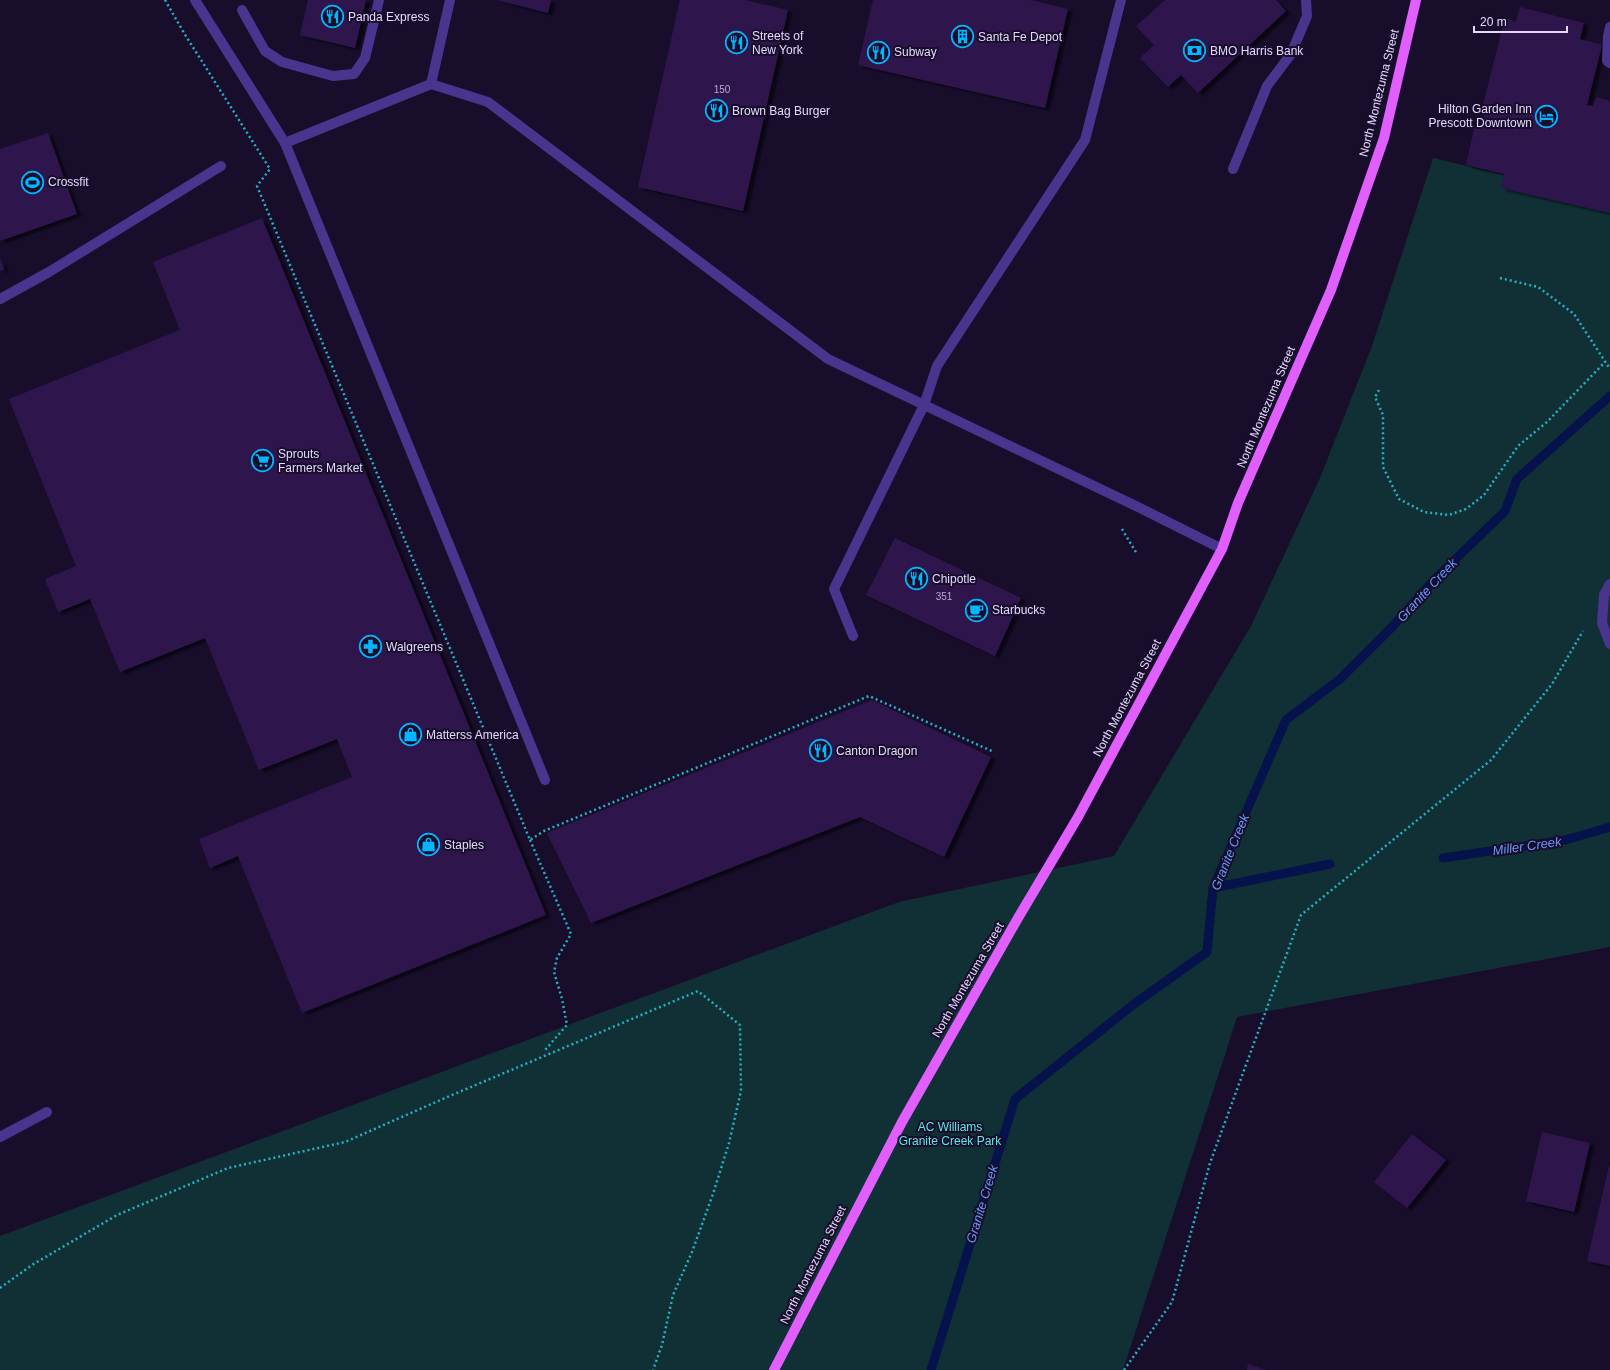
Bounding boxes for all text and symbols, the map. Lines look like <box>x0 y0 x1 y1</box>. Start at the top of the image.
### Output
restaurant icon: Panda Express <box>320 4 346 30</box>
scale bar <box>1474 8 1567 34</box>
place label: Panda Express <box>348 10 429 24</box>
text: 20 m <box>1480 15 1507 29</box>
building icon: Santa Fe Depot <box>950 24 976 50</box>
street label: North Montezuma Street <box>1356 27 1402 158</box>
place label: Streets of New York <box>752 29 804 57</box>
restaurant icon: Streets of New York <box>724 30 750 56</box>
place label: Santa Fe Depot <box>978 30 1063 44</box>
bank icon: BMO Harris Bank <box>1182 38 1208 64</box>
restaurant icon: Subway <box>866 39 892 65</box>
place label: BMO Harris Bank <box>1210 44 1304 58</box>
place label: Subway <box>894 45 937 59</box>
house number: 150 <box>714 84 731 95</box>
restaurant icon: Brown Bag Burger <box>704 98 730 124</box>
place label: Hilton Garden Inn Prescott Downtown <box>1429 102 1532 130</box>
hotel icon: Hilton Garden Inn Prescott Downtown <box>1534 103 1560 129</box>
place label: Brown Bag Burger <box>732 104 830 118</box>
sports icon: Crossfit <box>20 169 46 195</box>
place label: Crossfit <box>48 175 89 189</box>
street label: North Montezuma Street <box>1234 343 1298 470</box>
place label: Sprouts Farmers Market <box>278 447 363 475</box>
supermarket icon: Sprouts Farmers Market <box>250 448 276 474</box>
water label: Granite Creek <box>1394 554 1461 625</box>
restaurant icon: Chipotle <box>903 566 929 592</box>
place label: Chipotle <box>932 572 976 586</box>
house number: 351 <box>936 591 953 602</box>
cafe icon: Starbucks <box>964 597 990 623</box>
place label: Starbucks <box>992 603 1045 617</box>
pharmacy icon: Walgreens <box>358 634 384 660</box>
street label: North Montezuma Street <box>1090 636 1164 759</box>
place label: Walgreens <box>386 640 443 654</box>
shop icon: Matterss America <box>397 722 423 748</box>
place label: Matterss America <box>426 728 519 742</box>
restaurant icon: Canton Dragon <box>807 738 833 764</box>
place label: Canton Dragon <box>836 744 917 758</box>
water label: Granite Creek <box>1208 810 1253 892</box>
shop icon: Staples <box>416 832 442 858</box>
water label: Miller Creek <box>1492 834 1564 858</box>
place label: Staples <box>444 838 484 852</box>
street label: North Montezuma Street <box>929 919 1007 1040</box>
park label: AC Williams Granite Creek Park <box>899 1120 1002 1148</box>
water label: Granite Creek <box>963 1162 1001 1245</box>
street label: North Montezuma Street <box>777 1203 849 1326</box>

